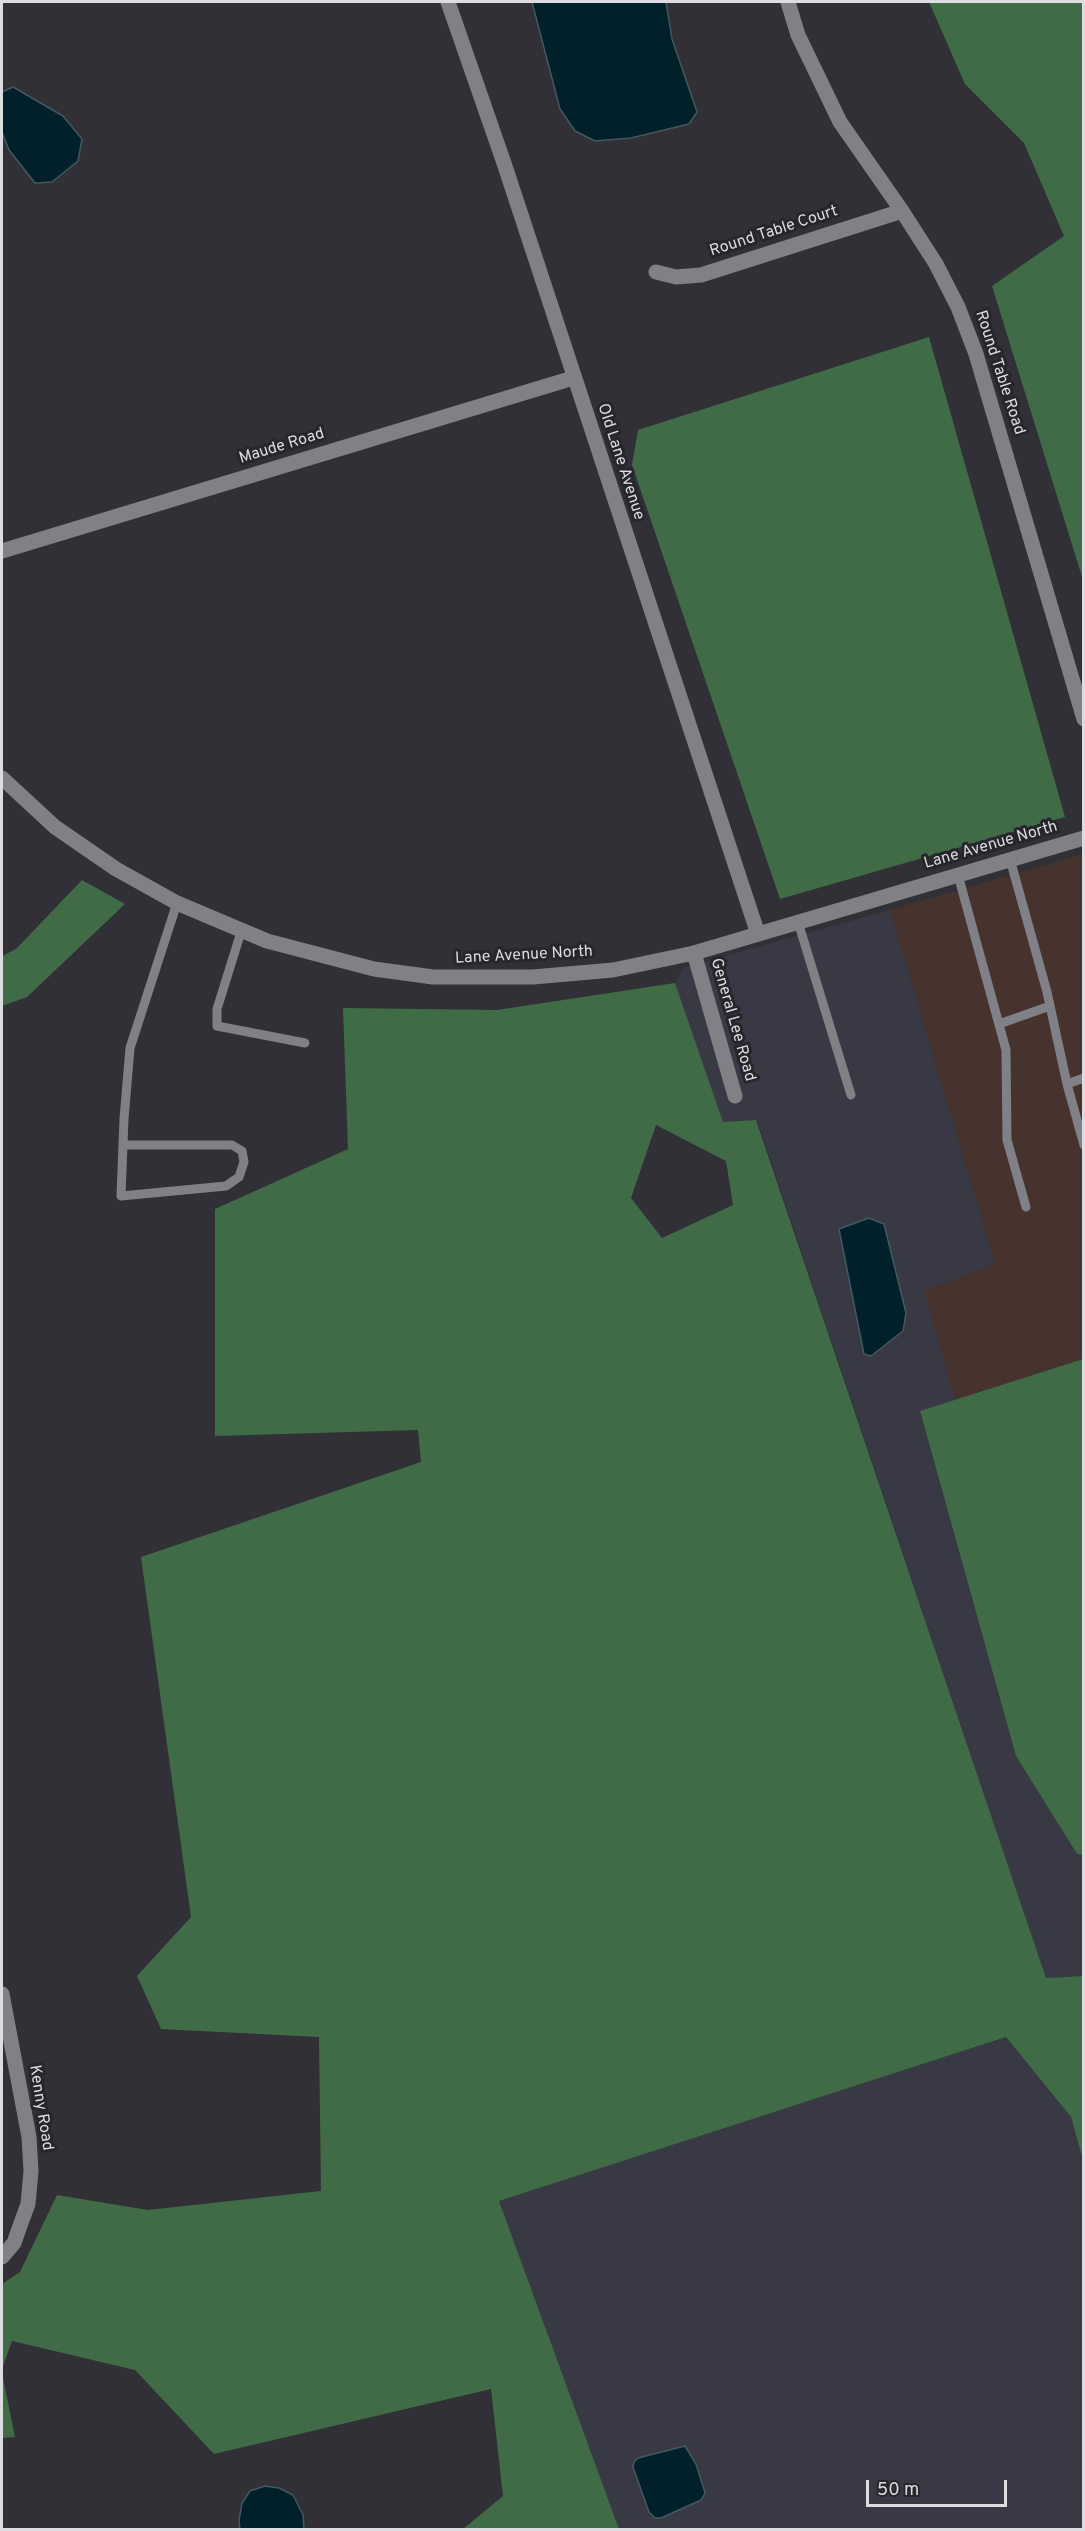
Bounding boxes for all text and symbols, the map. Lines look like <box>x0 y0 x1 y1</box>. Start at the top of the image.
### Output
street label: Round Table Court <box>708 202 840 262</box>
street label: Round Table Road <box>970 308 1028 438</box>
street label: Old Lane Avenue <box>592 401 648 523</box>
street label: Maude Road <box>237 425 327 469</box>
street label: Lane Avenue North <box>922 818 1060 874</box>
street label: Lane Avenue North <box>455 943 593 969</box>
street label: General Lee Road <box>705 956 759 1084</box>
street label: Kenny Road <box>24 2064 56 2152</box>
scale bar <box>869 2468 1010 2506</box>
text: 50 m <box>877 2479 919 2502</box>

